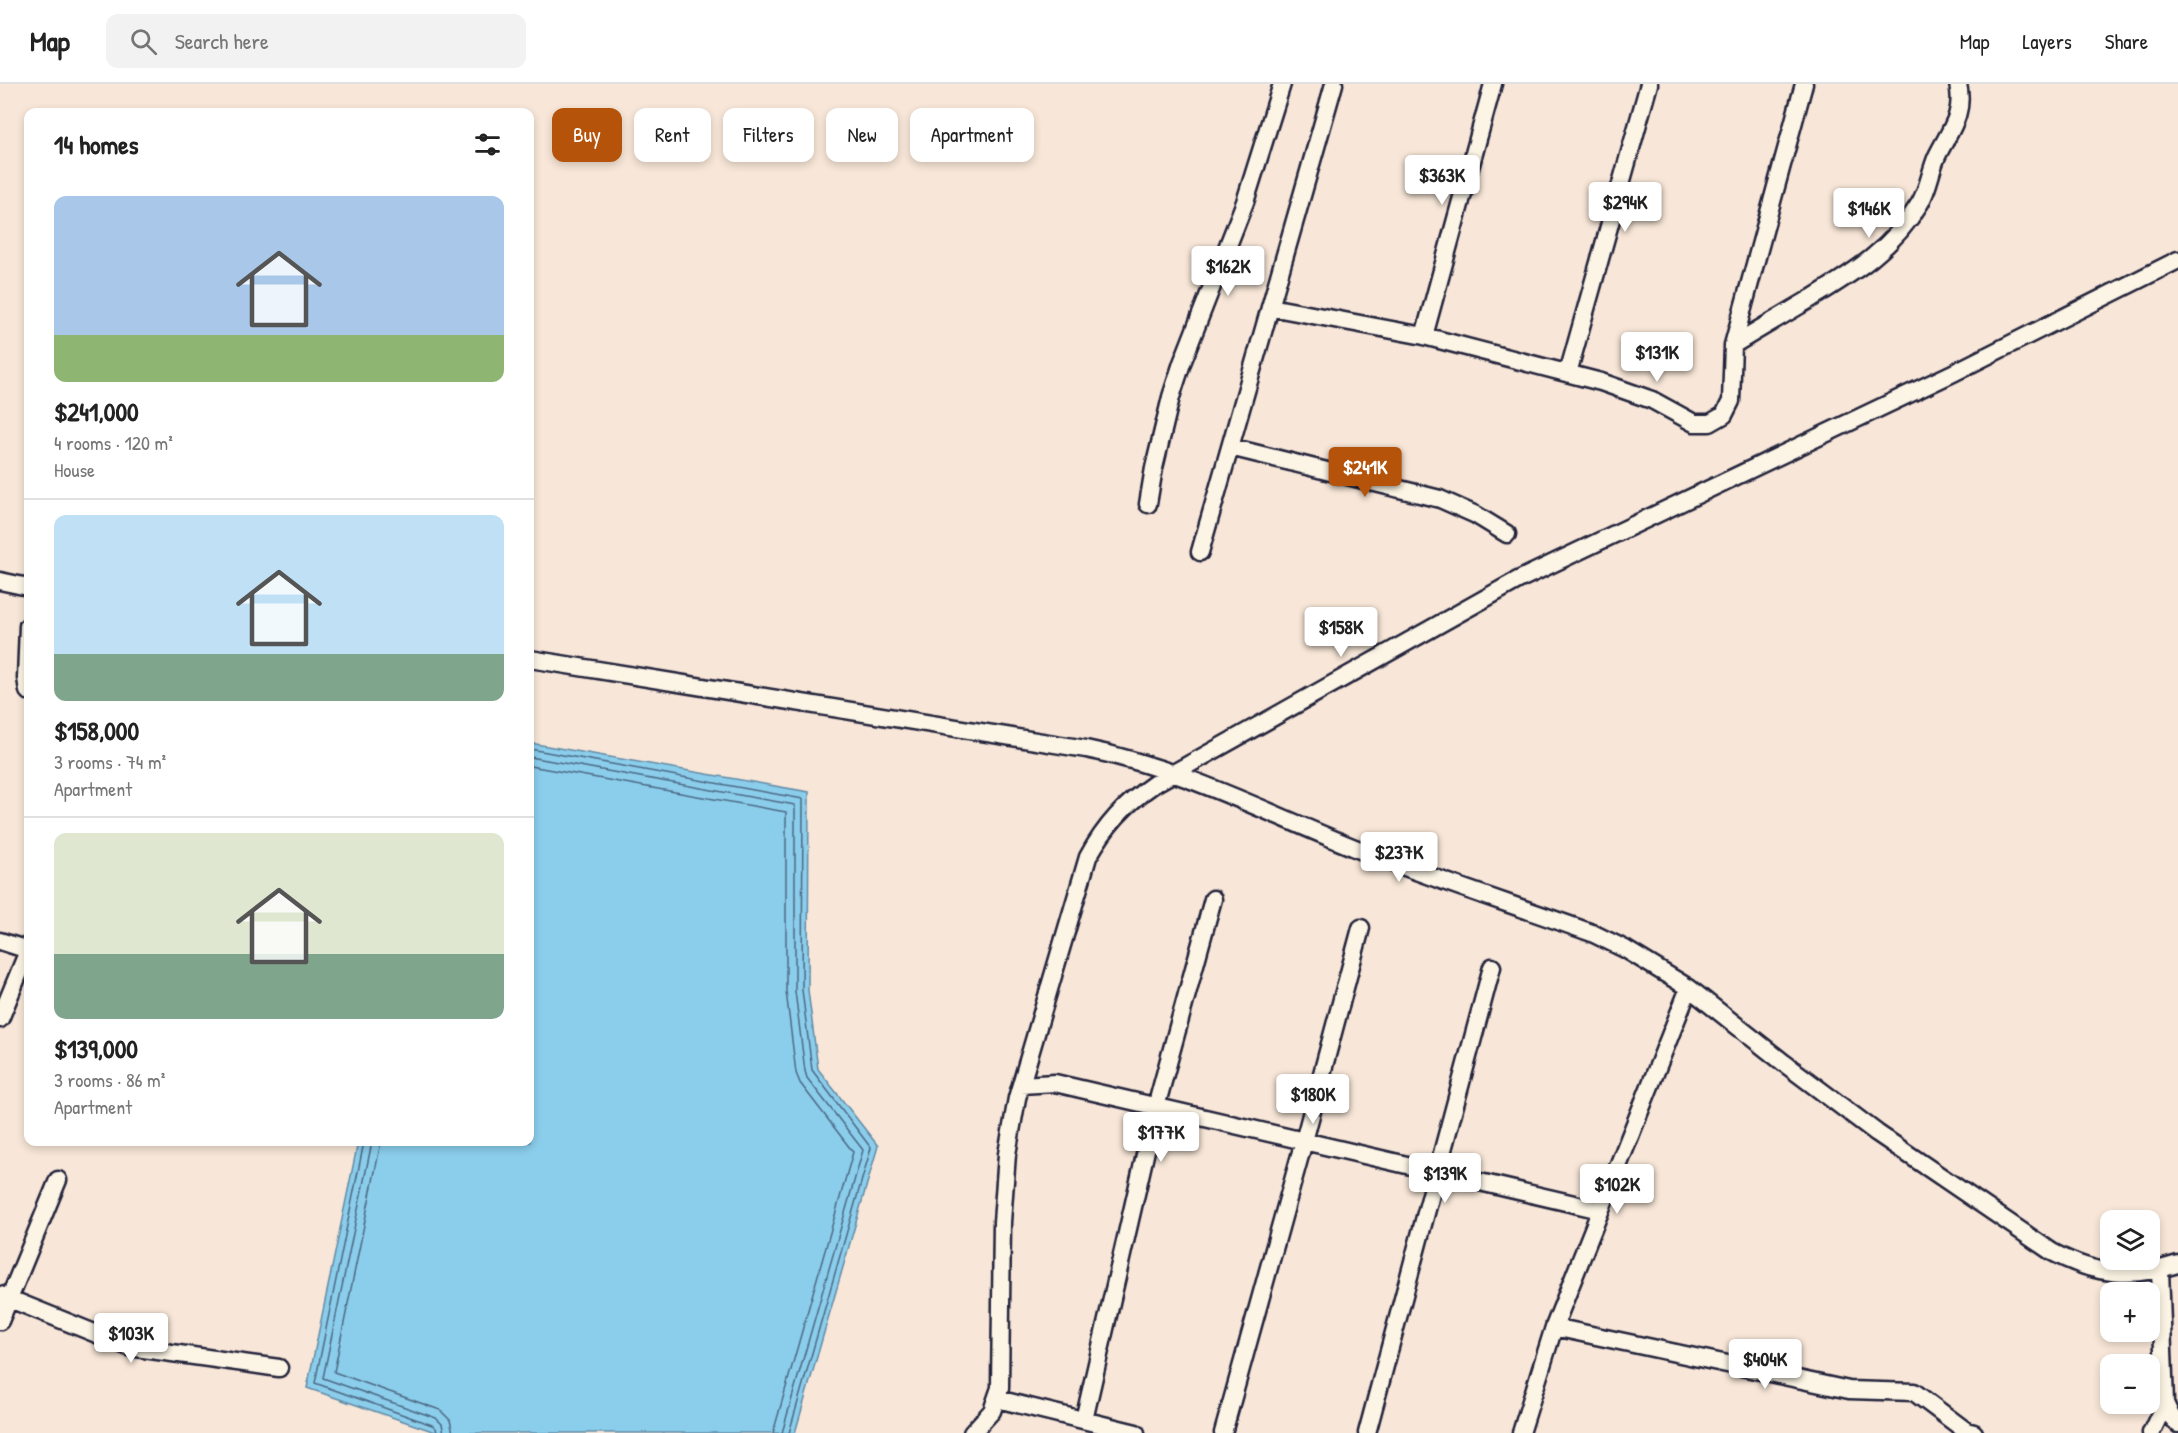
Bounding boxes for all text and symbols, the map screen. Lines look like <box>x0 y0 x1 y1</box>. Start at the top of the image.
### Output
search box <box>106 14 526 68</box>
text: Map <box>30 22 70 60</box>
icon: search <box>127 25 160 58</box>
text: Search here <box>175 26 269 56</box>
text: Map <box>1960 27 1989 56</box>
text: Layers <box>2022 27 2072 56</box>
text: Share <box>2105 27 2148 56</box>
chip: Buy <box>552 108 622 162</box>
chip: Rent <box>634 108 711 162</box>
chip: Filters <box>723 108 814 162</box>
chip: New <box>826 108 898 162</box>
chip: Apartment <box>910 108 1034 162</box>
text: 14 homes <box>54 127 139 162</box>
icon: filters <box>471 128 504 161</box>
pin: $363K <box>1400 155 1484 206</box>
text: $363K <box>1419 161 1465 188</box>
pin: $294K <box>1583 182 1667 233</box>
text: $294K <box>1603 188 1647 215</box>
pin: $146K <box>1827 188 1911 239</box>
text: $146K <box>1847 194 1891 221</box>
icon: home <box>225 235 333 343</box>
pin: $162K <box>1186 246 1270 297</box>
text: $162K <box>1205 252 1251 279</box>
pin: $131K <box>1615 332 1699 383</box>
text: $131K <box>1635 338 1679 365</box>
text: $241,000 <box>54 394 139 429</box>
text: 4 rooms · 120 m² <box>54 429 173 456</box>
pin: $241K <box>1323 447 1407 498</box>
text: $241K <box>1343 453 1387 480</box>
text: House <box>54 456 95 483</box>
icon: home <box>225 554 333 662</box>
pin: $158K <box>1299 607 1383 658</box>
text: $158K <box>1319 613 1363 640</box>
text: $158,000 <box>54 713 139 748</box>
text: 3 rooms · 74 m² <box>54 748 166 775</box>
text: Apartment <box>54 775 132 802</box>
pin: $237K <box>1357 832 1441 883</box>
text: $237K <box>1375 838 1423 865</box>
icon: home <box>225 872 333 980</box>
text: $139,000 <box>54 1031 138 1066</box>
text: 3 rooms · 86 m² <box>54 1066 165 1093</box>
pin: $180K <box>1271 1074 1355 1125</box>
text: $180K <box>1290 1080 1336 1107</box>
text: Apartment <box>54 1093 132 1120</box>
pin: $177K <box>1119 1112 1203 1163</box>
text: $177K <box>1137 1118 1185 1145</box>
pin: $139K <box>1403 1153 1487 1204</box>
text: $139K <box>1423 1159 1467 1186</box>
pin: $102K <box>1575 1164 1659 1215</box>
text: $102K <box>1594 1170 1640 1197</box>
map controls <box>2100 1210 2160 1414</box>
button: layers <box>2100 1210 2160 1270</box>
button: + <box>2100 1282 2160 1342</box>
pin: $103K <box>89 1313 173 1364</box>
text: $103K <box>108 1319 154 1346</box>
pin: $404K <box>1723 1339 1807 1390</box>
text: $404K <box>1743 1345 1787 1372</box>
button: − <box>2100 1354 2160 1414</box>

